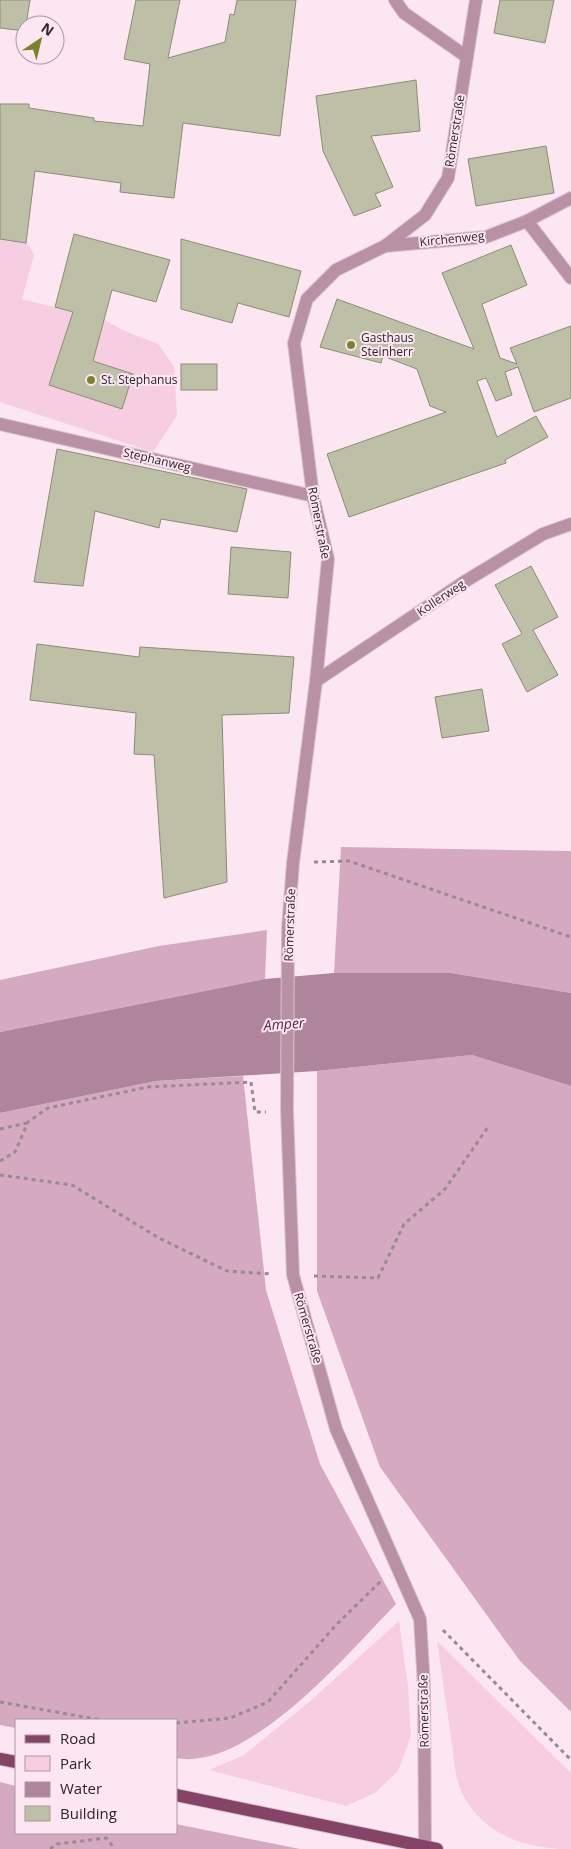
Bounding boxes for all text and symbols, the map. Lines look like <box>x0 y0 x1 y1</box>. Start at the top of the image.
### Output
north arrow <box>15 15 65 65</box>
text: N <box>38 18 58 40</box>
street label: Römerstraße <box>440 93 469 168</box>
street label: Kirchenweg <box>419 227 486 250</box>
place label: Gasthaus Steinherr <box>361 329 414 360</box>
marker: Gasthaus Steinherr <box>345 339 357 351</box>
place label: St. Stephanus <box>101 371 178 388</box>
marker: St. Stephanus <box>85 374 97 386</box>
street label: Stephanweg <box>122 443 193 476</box>
street label: Römerstraße <box>304 485 335 561</box>
street label: Kollerweg <box>413 575 469 620</box>
street label: Römerstraße <box>280 888 299 962</box>
water label: Amper <box>262 1013 305 1034</box>
street label: Römerstraße <box>290 1290 327 1366</box>
street label: Römerstraße <box>414 1674 433 1748</box>
legend <box>15 1719 178 1834</box>
text: Road <box>60 1728 96 1748</box>
text: Park <box>60 1753 91 1773</box>
text: Water <box>60 1778 102 1798</box>
text: Building <box>60 1803 117 1823</box>

